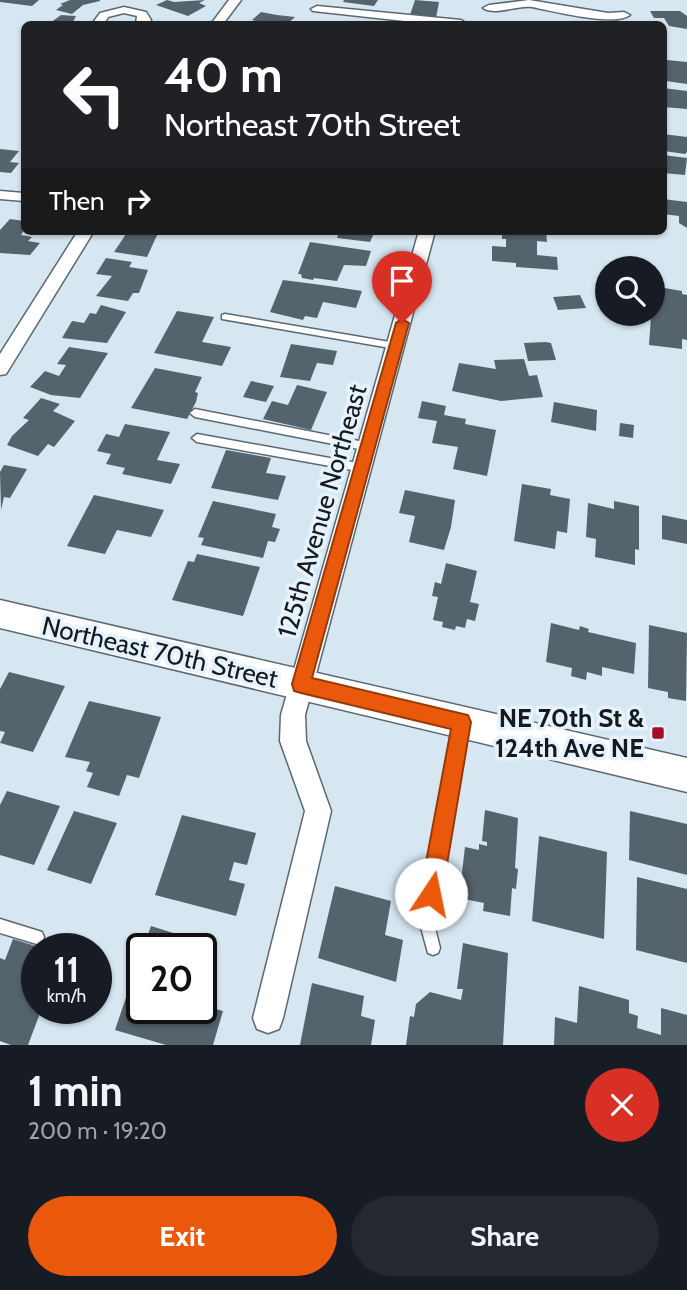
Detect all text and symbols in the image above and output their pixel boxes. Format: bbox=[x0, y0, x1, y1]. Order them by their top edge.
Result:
text: 40 m bbox=[164, 45, 283, 104]
icon: left bbox=[49, 49, 140, 140]
text: Northeast 70th Street bbox=[164, 105, 461, 144]
icon: right bbox=[119, 182, 157, 220]
text: Then bbox=[49, 185, 105, 217]
pin bbox=[372, 251, 432, 323]
map controls bbox=[595, 256, 665, 326]
button: search bbox=[595, 256, 665, 326]
icon: arrive bbox=[383, 262, 421, 300]
street label: 125th Avenue Northeast bbox=[271, 381, 374, 641]
street label: Northeast 70th Street bbox=[39, 609, 281, 695]
place label: NE 70th St & 124th Ave NE bbox=[495, 702, 645, 764]
marker: NE 70th St & 124th Ave NE bbox=[650, 725, 666, 741]
position arrow bbox=[394, 857, 468, 931]
speed limit sign: 20 bbox=[126, 933, 217, 1024]
text: 11 bbox=[54, 948, 79, 991]
text: km/h bbox=[47, 985, 86, 1007]
text: 1 min bbox=[28, 1065, 123, 1117]
button: close bbox=[585, 1068, 659, 1142]
text: 200 m · 19:20 bbox=[28, 1117, 167, 1145]
button: Exit bbox=[28, 1196, 337, 1276]
button: Share bbox=[351, 1196, 659, 1276]

